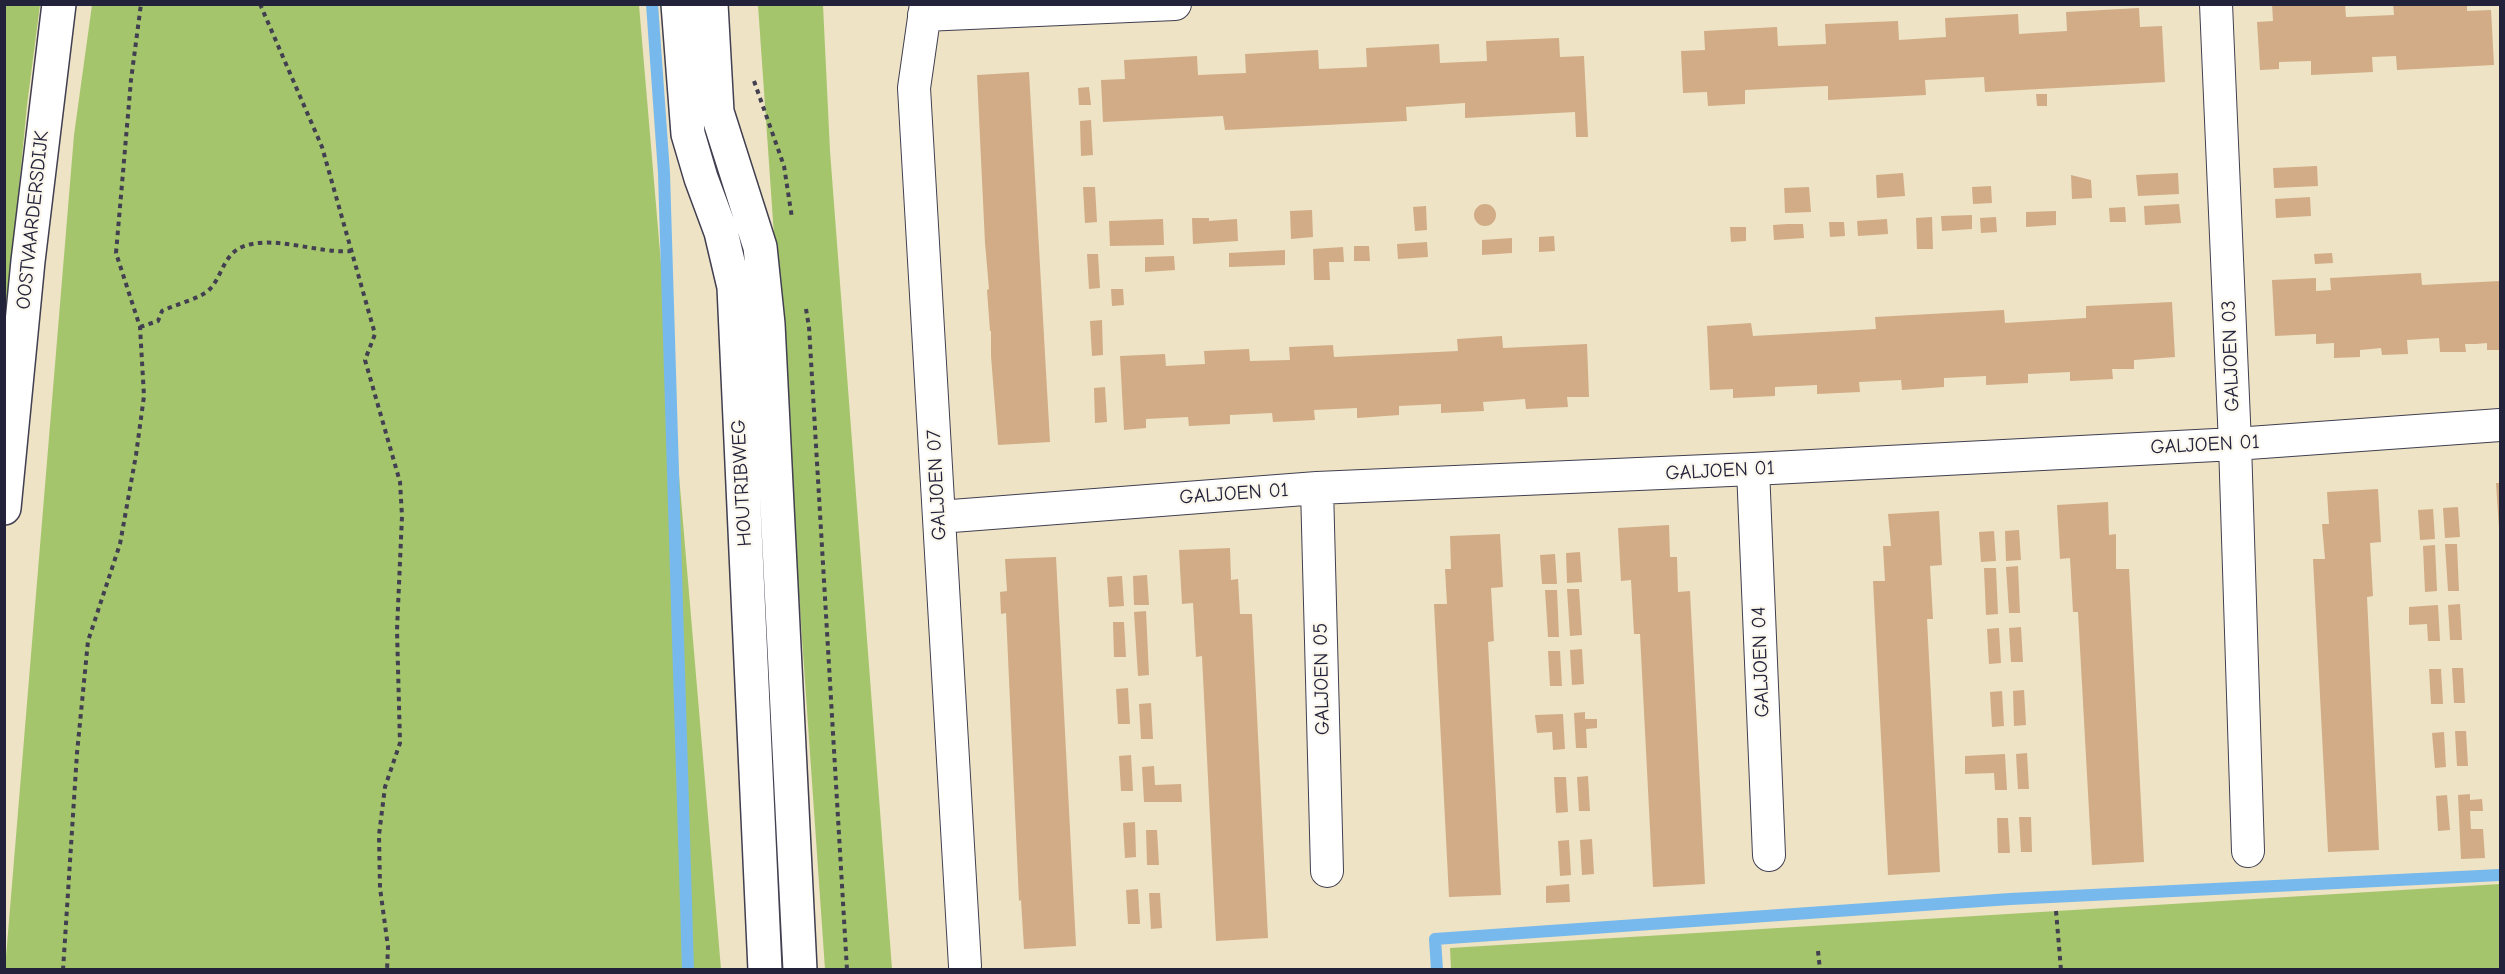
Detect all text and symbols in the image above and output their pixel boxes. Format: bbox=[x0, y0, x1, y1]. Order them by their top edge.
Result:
street label: OOSTVAARDERSDIJK bbox=[12, 129, 54, 311]
street label: GALJOEN 03 bbox=[2217, 300, 2245, 412]
street label: HOUTRIBWEG bbox=[727, 419, 757, 547]
street label: GALJOEN 07 bbox=[922, 429, 952, 541]
street label: GALJOEN 01 bbox=[2150, 430, 2260, 460]
street label: GALJOEN 01 bbox=[1665, 456, 1775, 486]
street label: GALJOEN 01 bbox=[1179, 478, 1289, 510]
street label: GALJOEN 04 bbox=[1747, 606, 1775, 718]
street label: GALJOEN 05 bbox=[1309, 623, 1335, 735]

